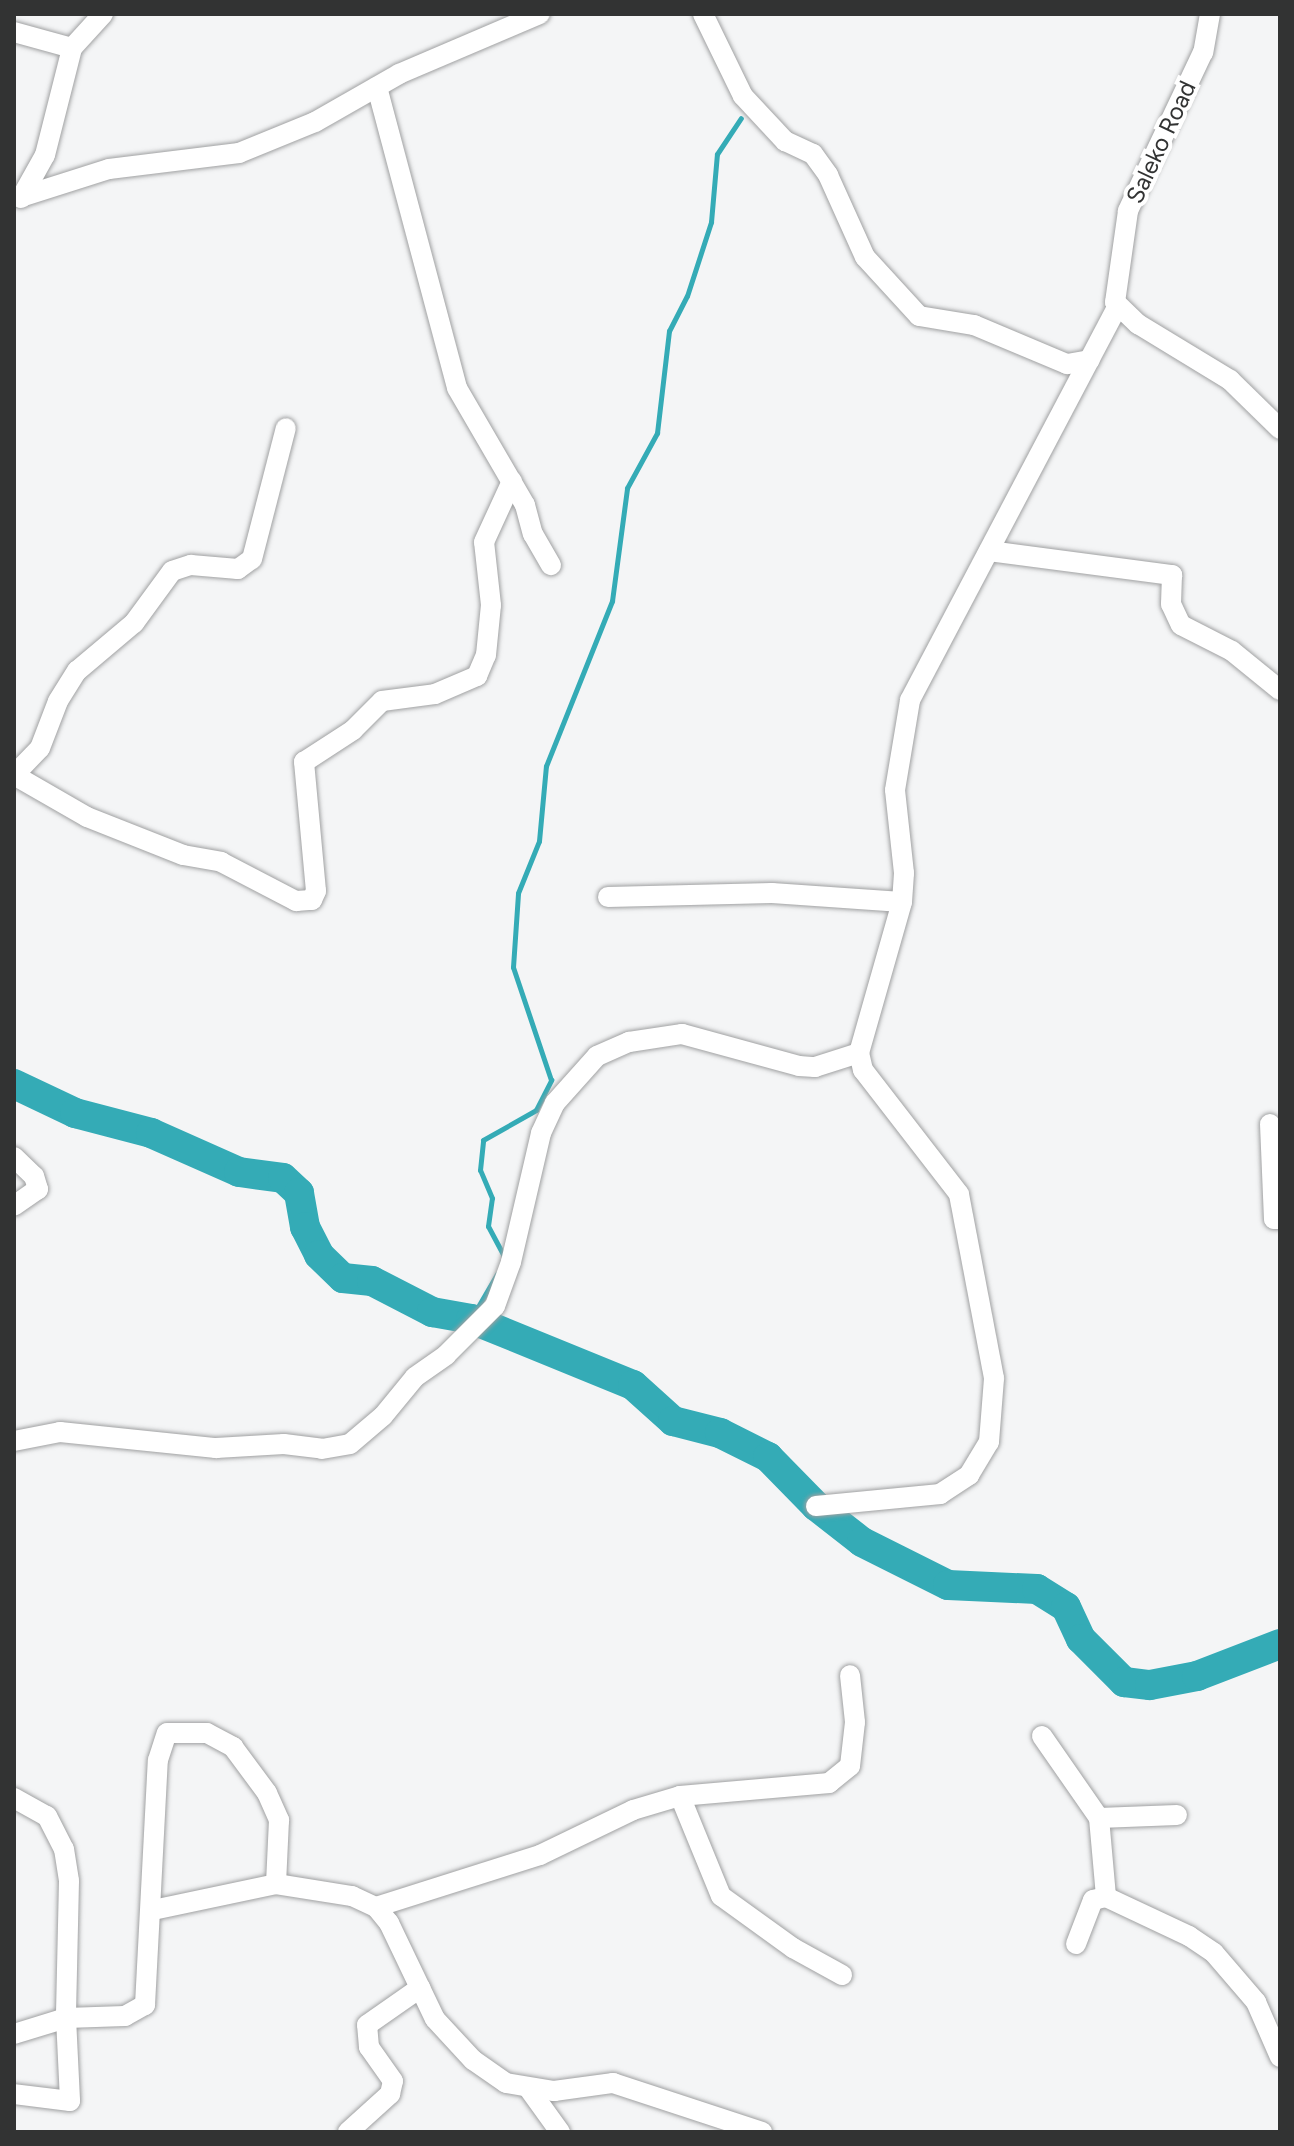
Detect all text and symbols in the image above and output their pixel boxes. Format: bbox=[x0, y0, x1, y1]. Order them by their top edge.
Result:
street label: Saleko Road bbox=[1120, 76, 1202, 208]

